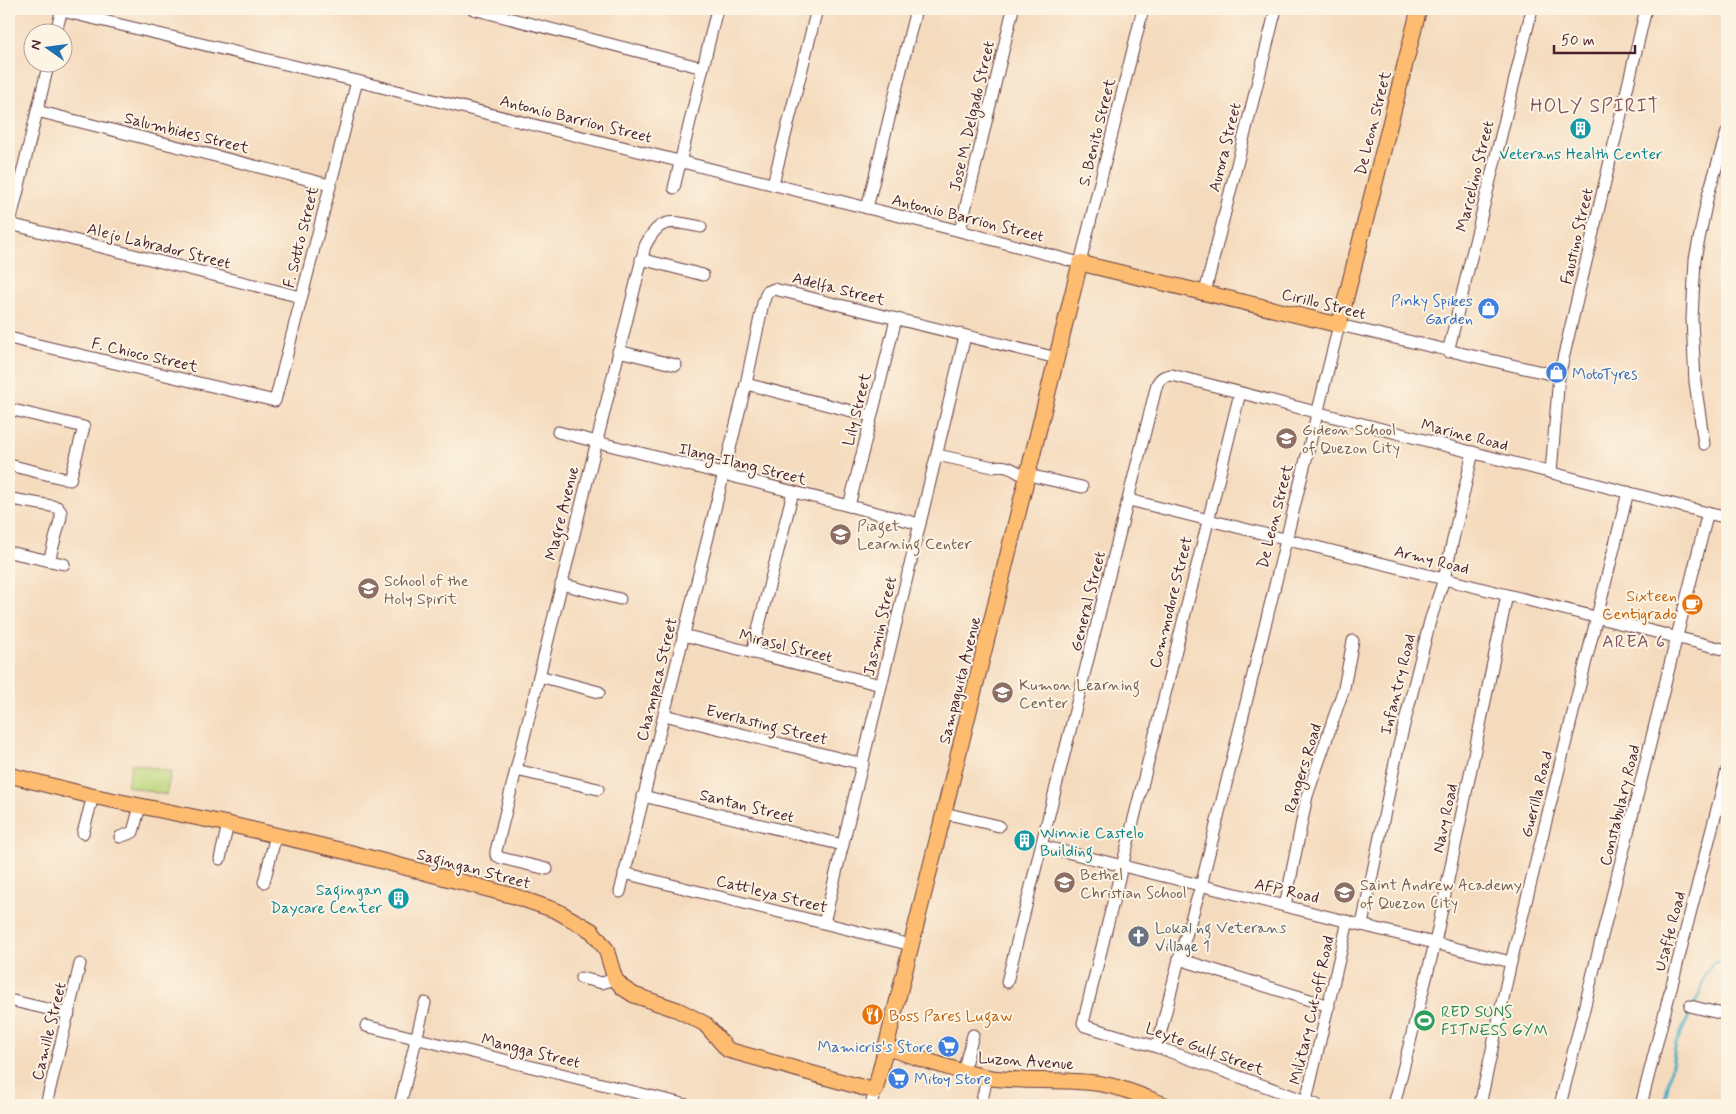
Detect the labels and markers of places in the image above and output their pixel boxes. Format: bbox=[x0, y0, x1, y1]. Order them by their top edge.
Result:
building icon: Veterans Health Center bbox=[1569, 117, 1593, 141]
place label: Veterans Health Center bbox=[1499, 144, 1663, 165]
place label: Pinky Spikes Garden bbox=[1391, 291, 1473, 330]
shop icon: Pinky Spikes Garden bbox=[1477, 297, 1501, 321]
shop icon: MotoTyres bbox=[1544, 361, 1568, 385]
place label: MotoTyres bbox=[1572, 364, 1638, 385]
place label: Gideon School of Quezon City bbox=[1302, 420, 1400, 459]
school or university icon: Gideon School of Quezon City bbox=[1274, 426, 1298, 450]
place label: Piaget Learning Center bbox=[857, 516, 972, 556]
school or university icon: Piaget Learning Center bbox=[829, 522, 853, 546]
place label: School of the Holy Spirit bbox=[384, 571, 469, 610]
school or university icon: School of the Holy Spirit bbox=[356, 577, 380, 601]
place label: Sixteen Centigrado bbox=[1602, 586, 1677, 625]
cafe icon: Sixteen Centigrado bbox=[1681, 592, 1705, 616]
place label: Kumon Learning Center bbox=[1019, 675, 1140, 714]
school or university icon: Kumon Learning Center bbox=[991, 681, 1015, 705]
place label: Winnie Castelo Building bbox=[1040, 823, 1144, 863]
building icon: Winnie Castelo Building bbox=[1012, 829, 1036, 853]
place label: Bethel Christian School bbox=[1080, 865, 1187, 904]
school or university icon: Bethel Christian School bbox=[1052, 871, 1076, 895]
place label: Saint Andrew Academy of Quezon City bbox=[1360, 875, 1522, 914]
place label: Sagingan Daycare Center bbox=[270, 880, 382, 919]
school or university icon: Saint Andrew Academy of Quezon City bbox=[1332, 881, 1356, 905]
building icon: Sagingan Daycare Center bbox=[386, 886, 410, 910]
place label: Lokal ng Veterans Village 1 bbox=[1155, 918, 1286, 957]
church icon: Lokal ng Veterans Village 1 bbox=[1127, 924, 1151, 948]
place label: RED SUNS FITNESS GYM bbox=[1441, 1002, 1548, 1041]
restaurant icon: Boss Pares Lugaw bbox=[861, 1003, 885, 1027]
place label: Boss Pares Lugaw bbox=[889, 1006, 1013, 1028]
sports icon: RED SUNS FITNESS GYM bbox=[1413, 1008, 1437, 1032]
supermarket icon: Mamicris's Store bbox=[937, 1034, 961, 1058]
place label: Mamicris's Store bbox=[817, 1037, 933, 1058]
supermarket icon: Mitoy Store bbox=[886, 1066, 910, 1090]
place label: Mitoy Store bbox=[914, 1069, 991, 1090]

